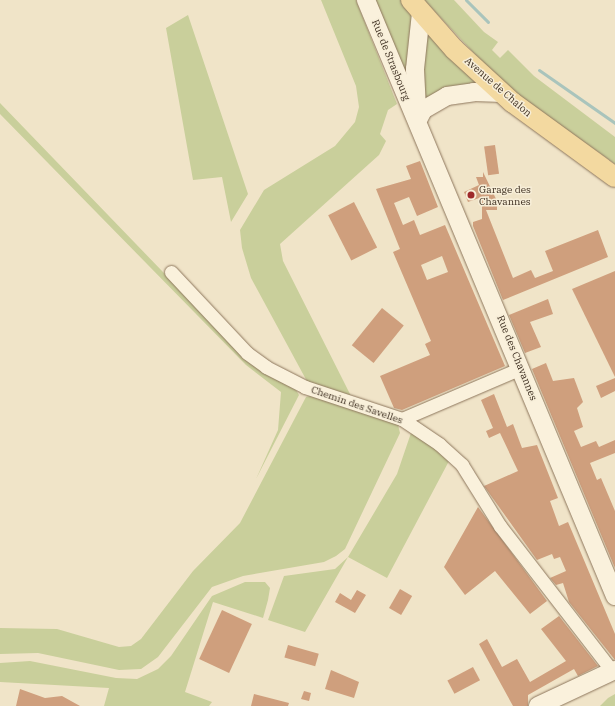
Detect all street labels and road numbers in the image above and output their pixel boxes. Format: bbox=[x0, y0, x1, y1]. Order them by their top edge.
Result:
street label: Rue de Strasbourg bbox=[369, 18, 413, 102]
street label: Avenue de Chalon bbox=[462, 55, 534, 119]
street label: Rue des Chavannes bbox=[494, 314, 540, 402]
street label: Chemin des Savelles bbox=[310, 384, 404, 426]

